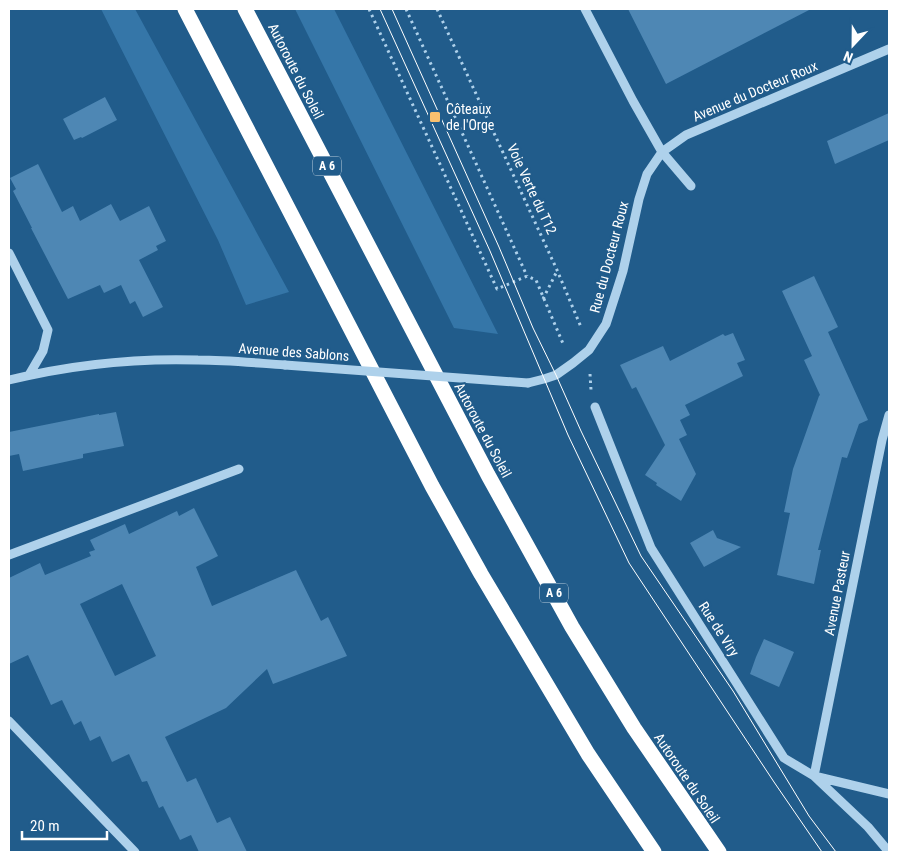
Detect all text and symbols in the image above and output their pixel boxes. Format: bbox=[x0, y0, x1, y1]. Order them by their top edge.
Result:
north arrow bbox=[828, 20, 878, 70]
street label: Autoroute du Soleil bbox=[265, 21, 327, 121]
text: N bbox=[841, 48, 855, 66]
street label: Avenue du Docteur Roux bbox=[690, 57, 820, 125]
place label: Côteaux de l'Orge bbox=[446, 101, 495, 133]
marker: Côteaux de l'Orge bbox=[428, 110, 442, 124]
street label: Voie Verte du T12 bbox=[504, 141, 560, 237]
road number: A 6 bbox=[313, 157, 341, 176]
street label: Rue du Docteur Roux bbox=[586, 200, 632, 314]
street label: Avenue des Sablons bbox=[238, 340, 350, 364]
street label: Autoroute du Soleil bbox=[451, 380, 515, 480]
street label: Avenue Pasteur bbox=[821, 549, 853, 637]
road number: A 6 bbox=[540, 584, 568, 602]
street label: Rue de Viry bbox=[695, 599, 743, 659]
street label: Autoroute du Soleil bbox=[651, 730, 723, 826]
scale bar bbox=[22, 808, 108, 840]
text: 20 m bbox=[30, 817, 60, 835]

